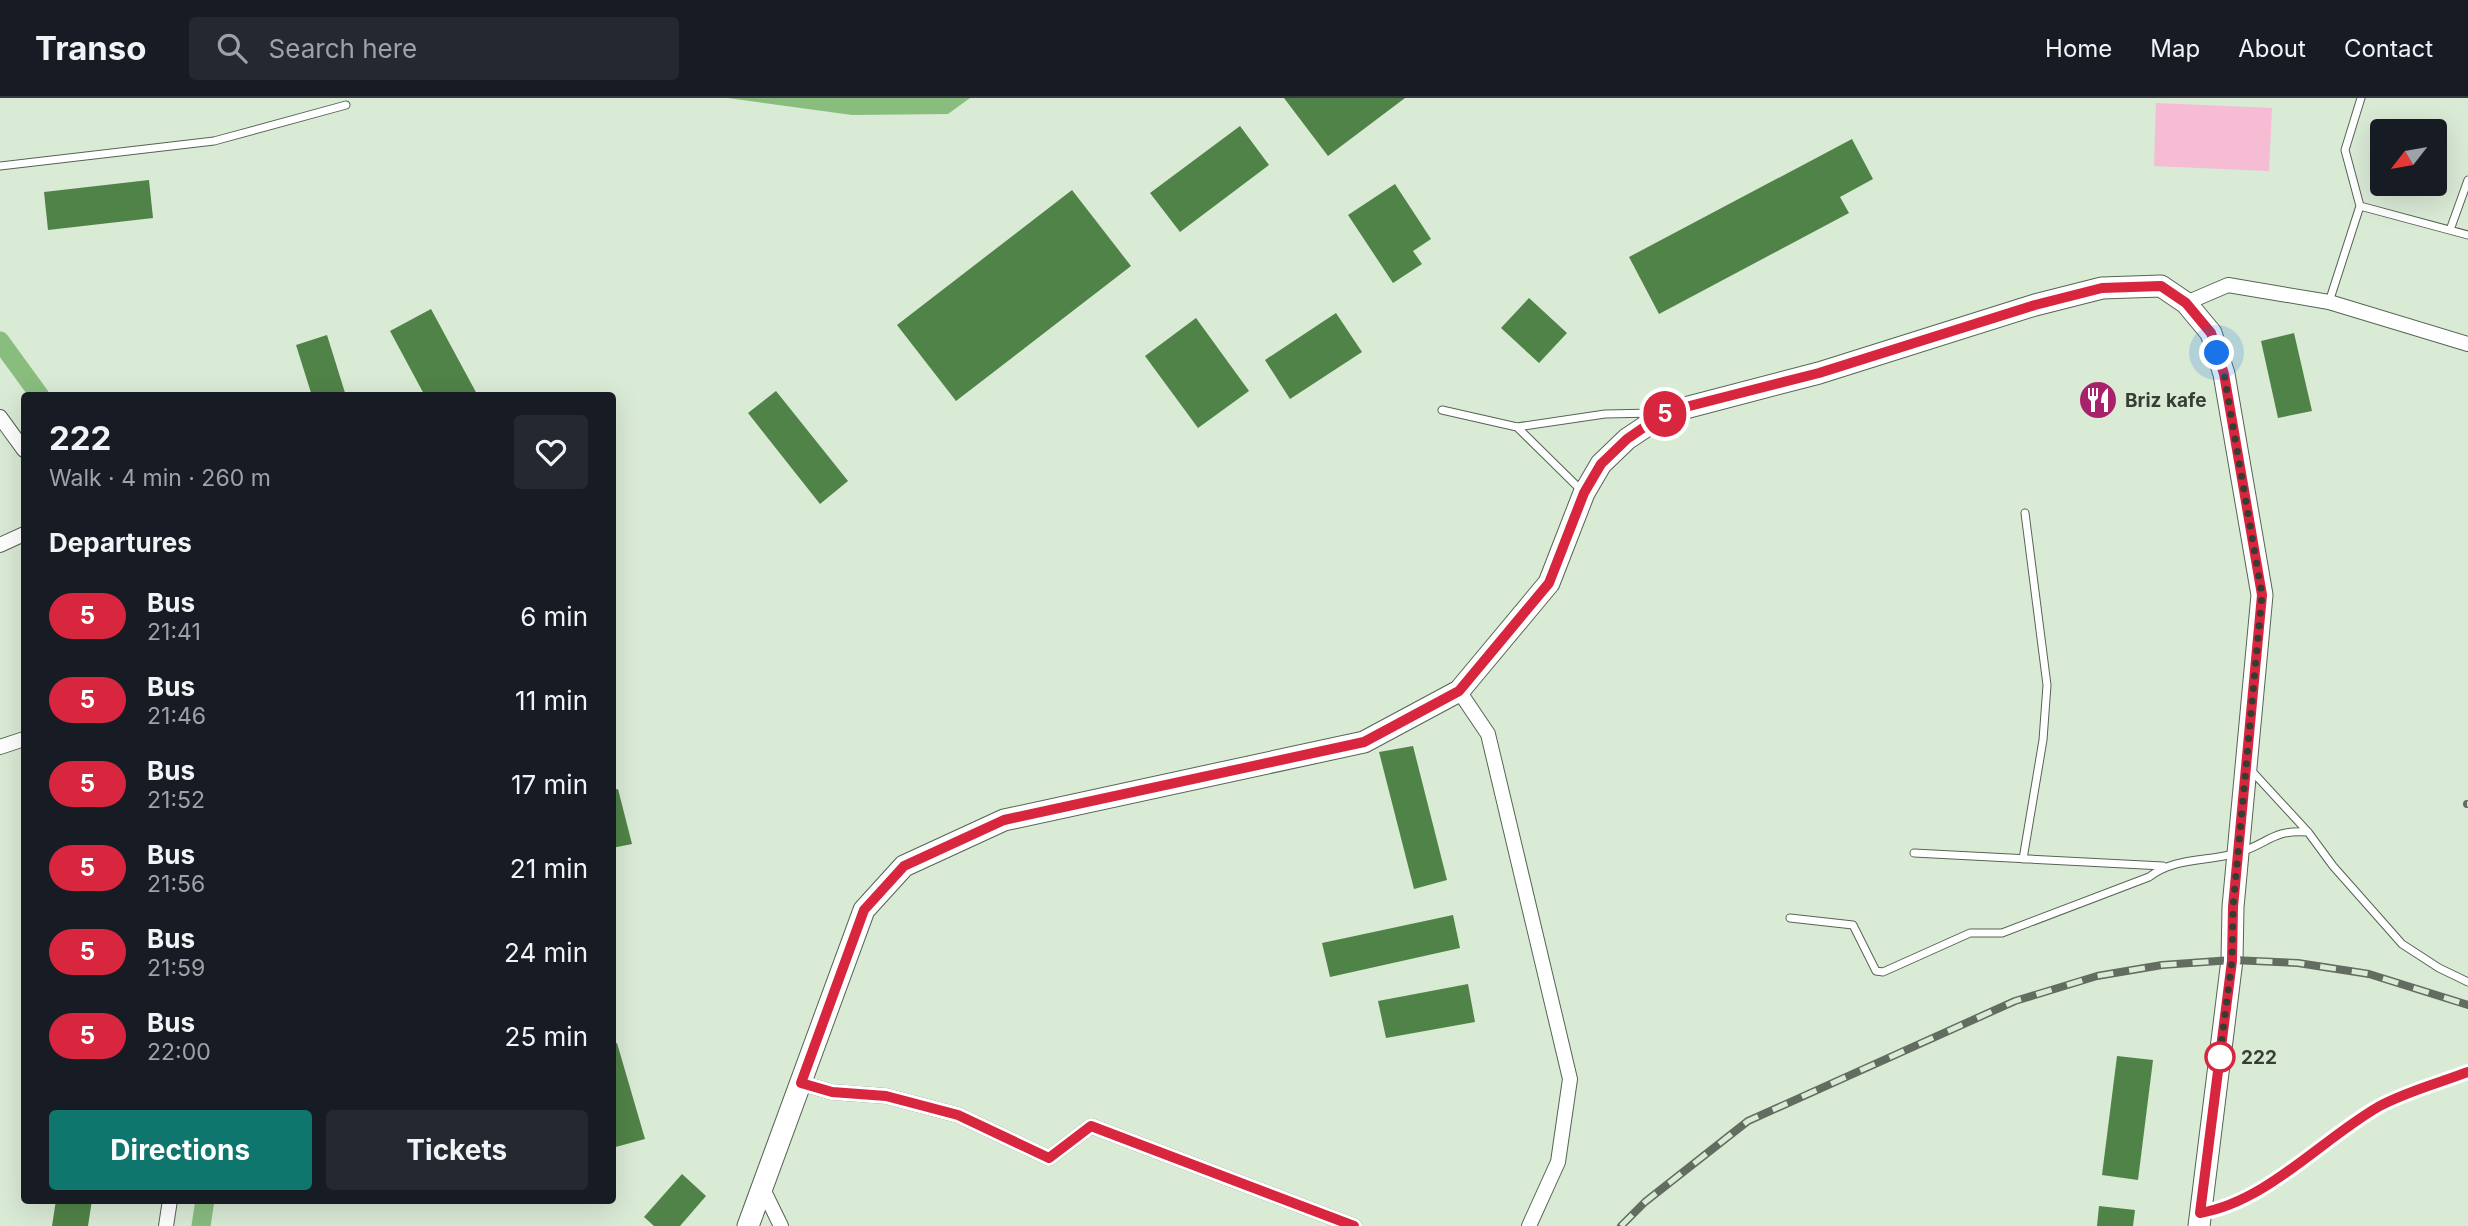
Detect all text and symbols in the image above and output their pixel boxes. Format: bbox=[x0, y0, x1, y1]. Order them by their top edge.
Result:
search box bbox=[189, 17, 679, 80]
text: Transo bbox=[35, 28, 147, 68]
icon: search bbox=[213, 29, 251, 67]
text: Search here bbox=[269, 33, 417, 64]
text: Home bbox=[2045, 34, 2112, 63]
text: Map bbox=[2150, 34, 2200, 63]
text: About bbox=[2238, 34, 2306, 63]
text: Contact bbox=[2344, 34, 2433, 63]
north arrow bbox=[2370, 119, 2446, 196]
map controls bbox=[2370, 119, 2447, 196]
your location bbox=[2199, 335, 2234, 370]
restaurant icon: Briz kafe bbox=[2077, 379, 2119, 421]
place label: Briz kafe bbox=[2125, 389, 2207, 412]
line badge: 5 bbox=[1642, 391, 1688, 437]
text: 5 bbox=[1657, 399, 1673, 428]
button: heart bbox=[514, 415, 588, 489]
text: 222 bbox=[49, 418, 111, 458]
text: Walk · 4 min · 260 m bbox=[49, 464, 271, 492]
text: Departures bbox=[49, 527, 192, 558]
text: Bus bbox=[147, 587, 195, 618]
text: 5 bbox=[80, 601, 95, 630]
text: 6 min bbox=[520, 601, 588, 632]
text: 21:41 bbox=[147, 618, 201, 646]
text: Bus bbox=[147, 671, 195, 702]
text: 5 bbox=[80, 685, 95, 714]
text: 11 min bbox=[515, 685, 588, 716]
text: 21:46 bbox=[147, 702, 206, 730]
text: Bus bbox=[147, 755, 195, 786]
text: 5 bbox=[80, 769, 95, 798]
text: 17 min bbox=[511, 769, 588, 800]
text: 21:52 bbox=[147, 786, 205, 814]
text: Bus bbox=[147, 839, 195, 870]
text: 5 bbox=[80, 853, 95, 882]
text: 21 min bbox=[510, 853, 588, 884]
text: 21:56 bbox=[147, 870, 205, 898]
text: Bus bbox=[147, 923, 195, 954]
text: 5 bbox=[80, 937, 95, 966]
text: 24 min bbox=[504, 937, 588, 968]
text: 21:59 bbox=[147, 954, 205, 982]
text: Bus bbox=[147, 1007, 195, 1038]
text: 5 bbox=[80, 1021, 95, 1050]
text: 25 min bbox=[505, 1021, 588, 1052]
text: 22:00 bbox=[147, 1038, 211, 1066]
marker: 222 bbox=[2205, 1042, 2235, 1072]
place label: 222 bbox=[2241, 1046, 2277, 1069]
button: Directions bbox=[49, 1110, 312, 1190]
button: Tickets bbox=[326, 1110, 588, 1190]

